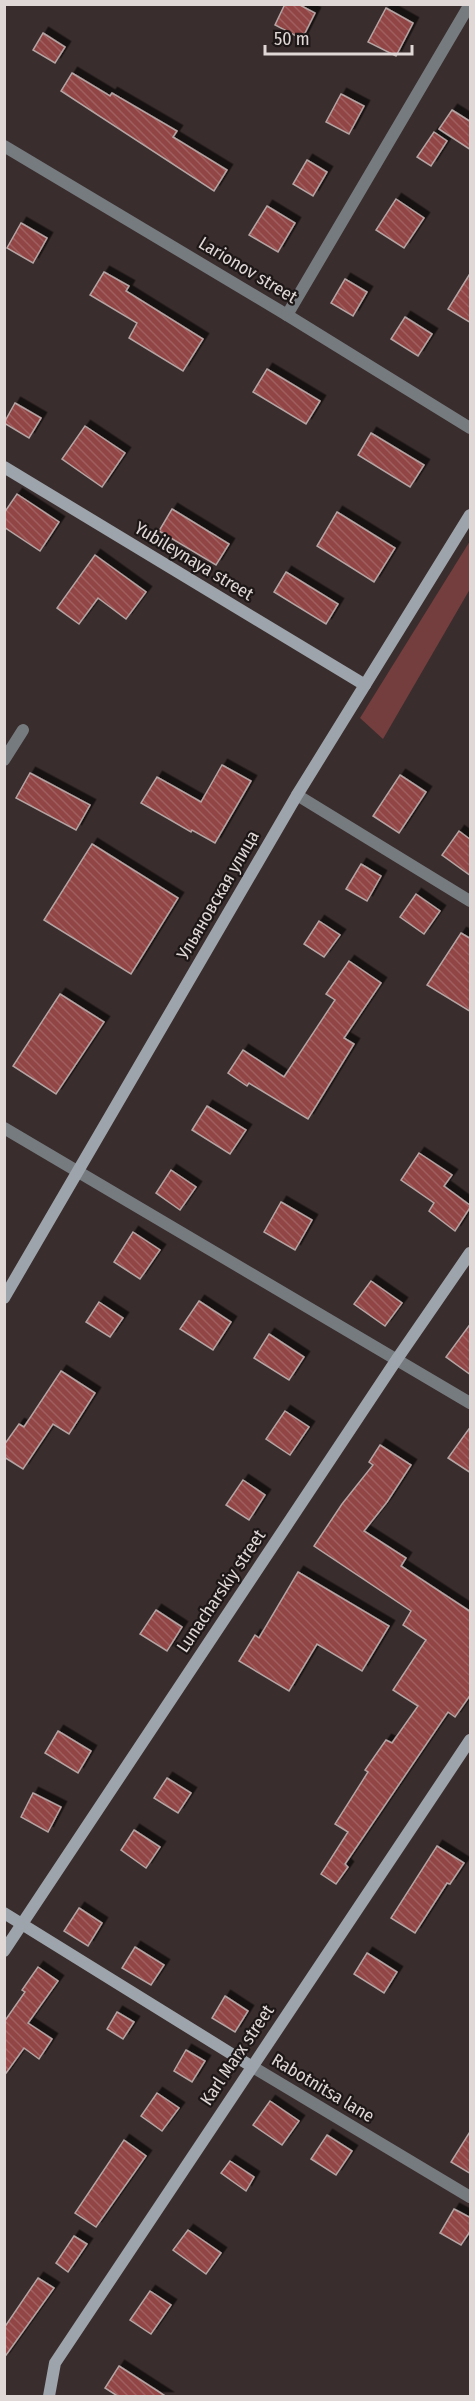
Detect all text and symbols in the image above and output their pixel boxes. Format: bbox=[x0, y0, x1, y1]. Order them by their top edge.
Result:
scale bar bbox=[265, 18, 412, 56]
text: 50 m bbox=[274, 28, 310, 50]
street label: Larionov street bbox=[195, 232, 301, 308]
street label: Yubileynaya street bbox=[130, 517, 258, 605]
street label: Ульяновская улица bbox=[172, 826, 264, 964]
street label: Lunacharskiy street bbox=[172, 1525, 270, 1657]
street label: Karl Marx street bbox=[195, 2000, 279, 2109]
street label: Rabotnitsa lane bbox=[268, 2049, 378, 2127]

